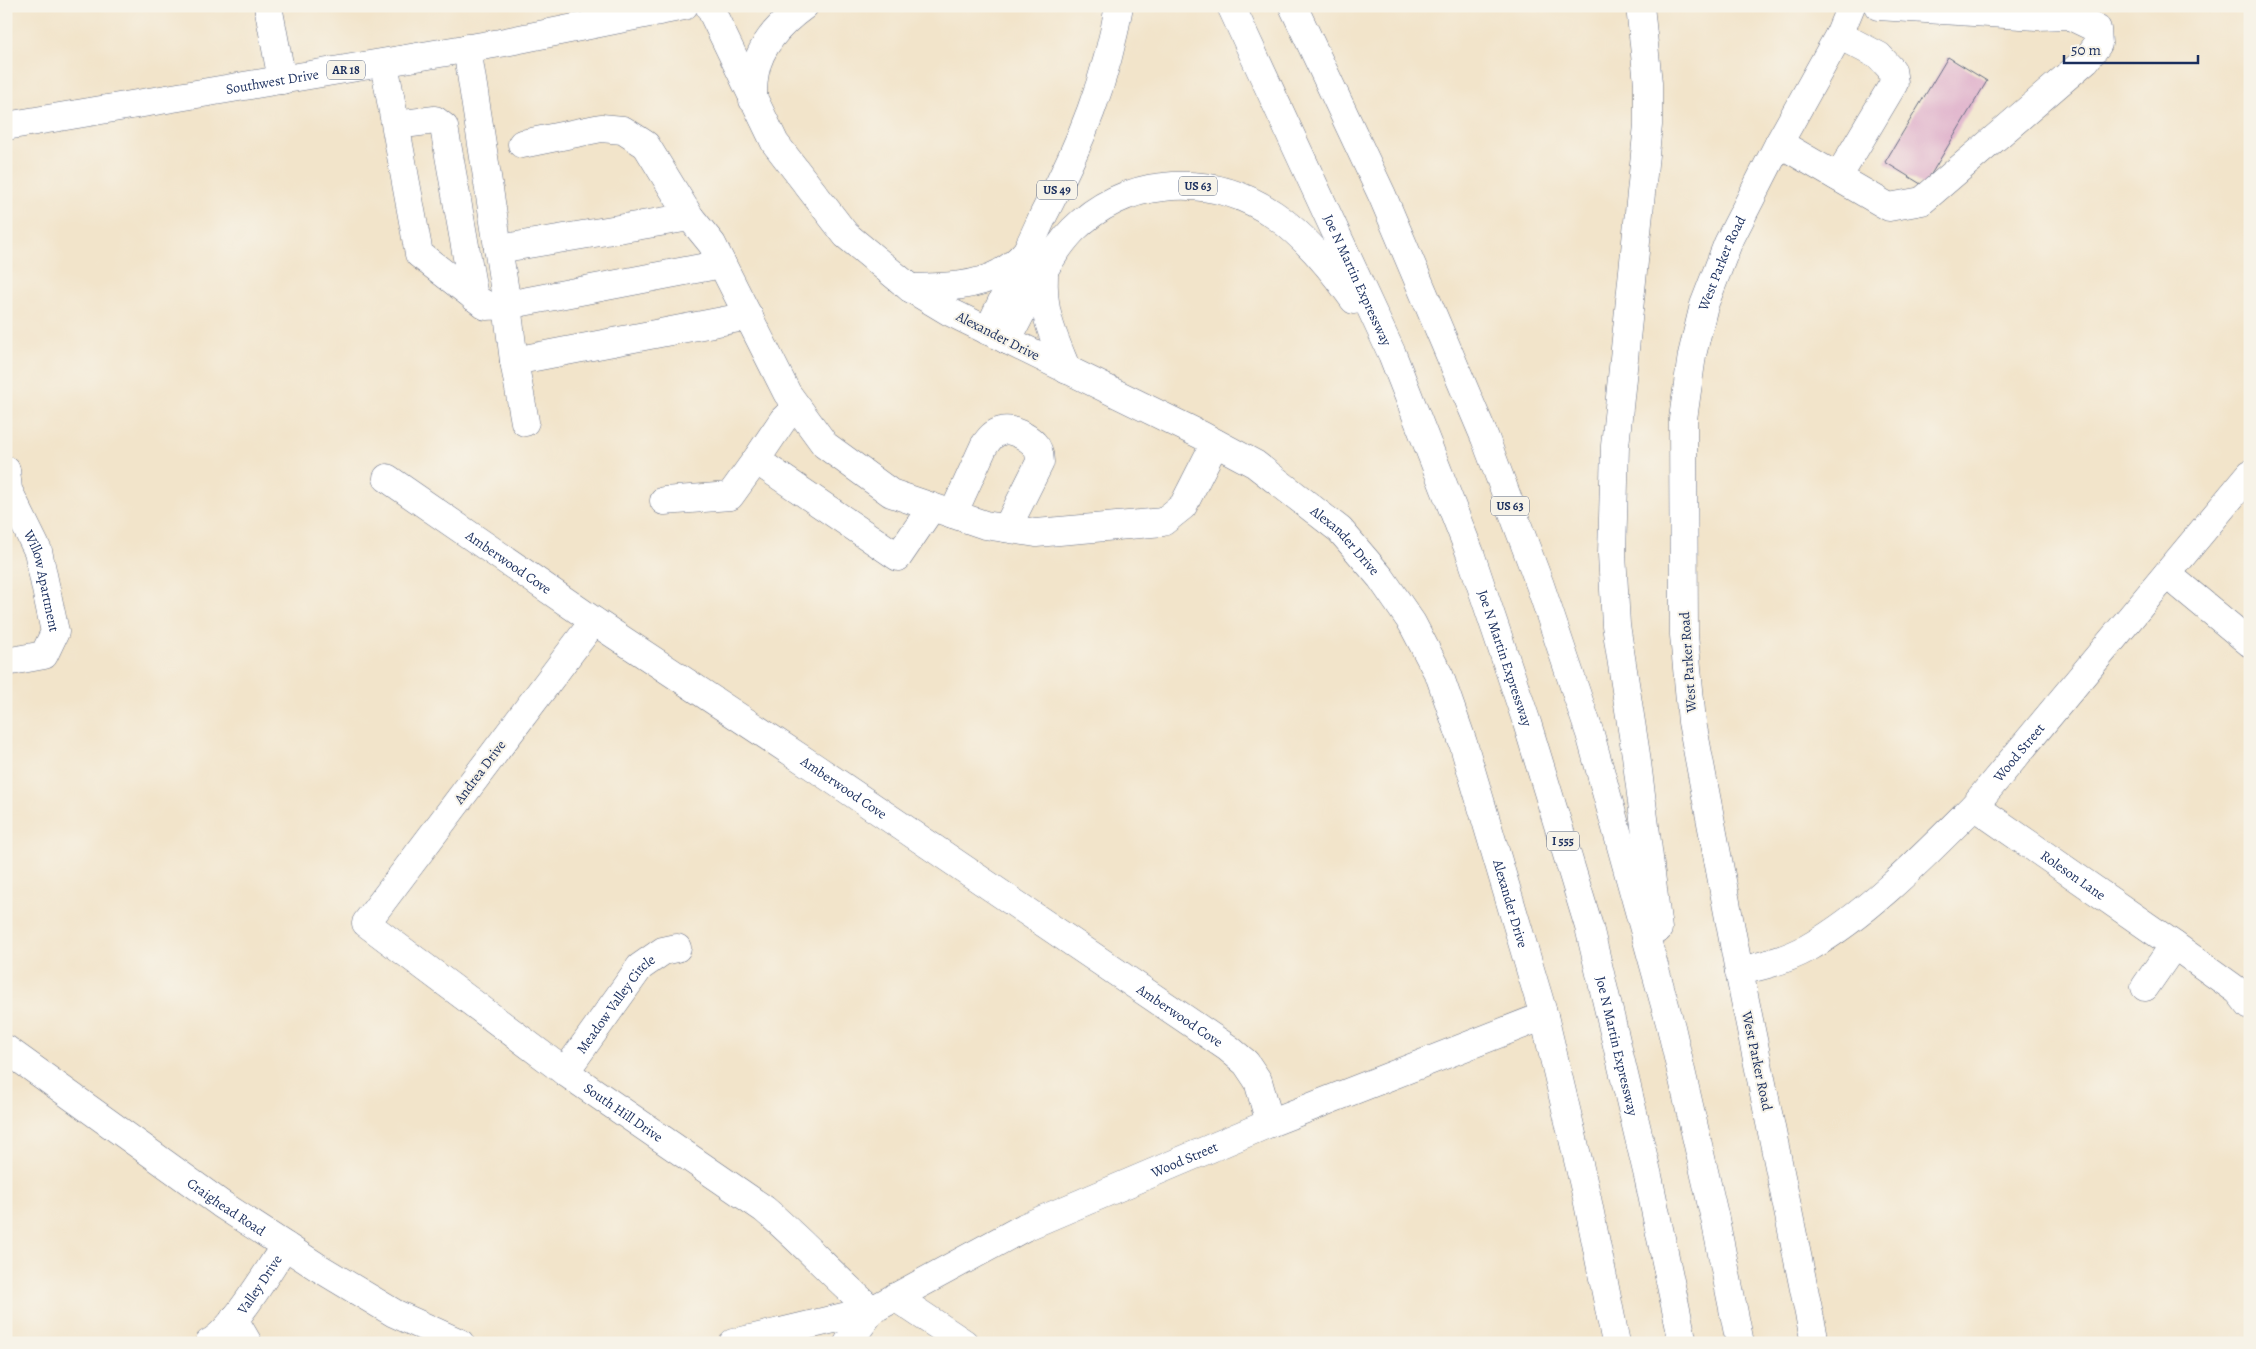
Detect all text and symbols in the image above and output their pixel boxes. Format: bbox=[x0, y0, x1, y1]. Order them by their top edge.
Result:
scale bar bbox=[2064, 32, 2197, 64]
text: 50 m bbox=[2071, 40, 2101, 60]
road number: AR 18 bbox=[327, 60, 365, 80]
street label: Southwest Drive bbox=[224, 64, 320, 98]
road number: US 63 bbox=[1179, 177, 1217, 196]
road number: US 49 bbox=[1037, 180, 1077, 200]
street label: Joe N Martin Expressway bbox=[1319, 211, 1397, 350]
street label: West Parker Road bbox=[1693, 212, 1750, 314]
street label: Alexander Drive bbox=[952, 306, 1043, 365]
road number: US 63 bbox=[1491, 496, 1529, 516]
street label: Alexander Drive bbox=[1306, 501, 1384, 579]
street label: Amberwood Cove bbox=[461, 525, 555, 598]
street label: Willow Apartment bbox=[19, 526, 64, 634]
street label: Joe N Martin Expressway bbox=[1474, 587, 1537, 730]
street label: West Parker Road bbox=[1675, 611, 1701, 714]
street label: Wood Street bbox=[1988, 719, 2049, 786]
street label: Andrea Drive bbox=[449, 736, 510, 809]
street label: Amberwood Cove bbox=[797, 751, 891, 823]
road number: I 555 bbox=[1547, 831, 1579, 850]
street label: Roleson Lane bbox=[2037, 846, 2110, 904]
street label: Alexander Drive bbox=[1488, 856, 1533, 950]
street label: Meadow Valley Circle bbox=[572, 950, 659, 1057]
street label: Joe N Martin Expressway bbox=[1591, 974, 1643, 1118]
street label: Amberwood Cove bbox=[1132, 979, 1227, 1051]
street label: West Parker Road bbox=[1737, 1009, 1777, 1113]
street label: South Hill Drive bbox=[580, 1078, 667, 1146]
street label: Wood Street bbox=[1147, 1137, 1221, 1182]
street label: Craighead Road bbox=[183, 1173, 270, 1240]
street label: Valley Drive bbox=[232, 1251, 286, 1319]

